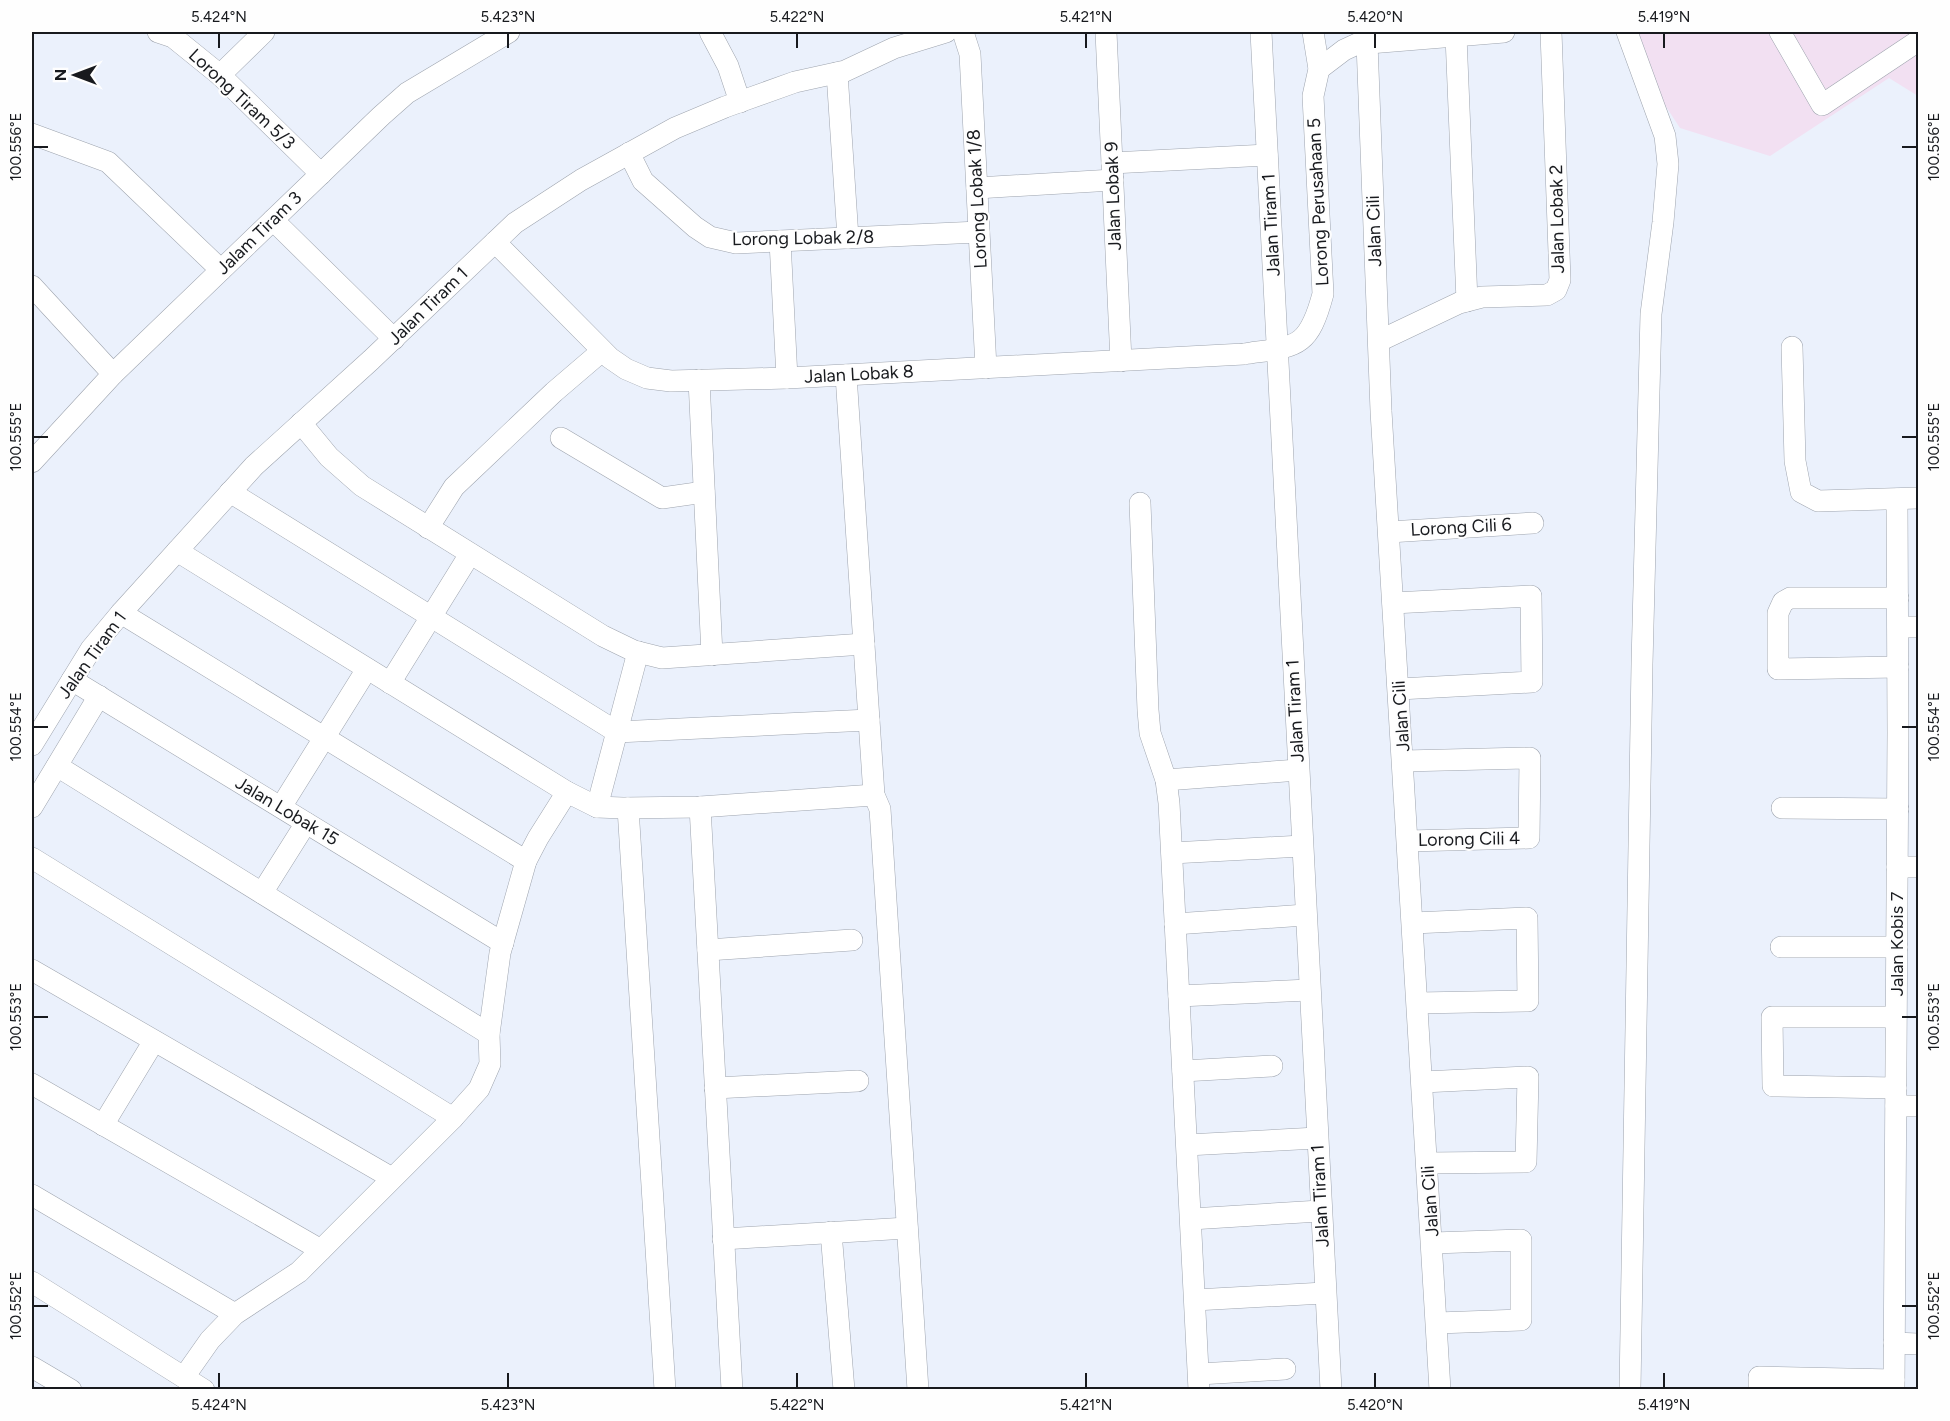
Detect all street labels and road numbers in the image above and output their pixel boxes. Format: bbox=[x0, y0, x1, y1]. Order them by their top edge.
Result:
street label: Lorong Tiram 5/3 bbox=[184, 44, 300, 154]
street label: Lorong Perusahaan 5 bbox=[1303, 117, 1333, 287]
street label: Lorong Lobak 1/8 bbox=[962, 129, 992, 269]
street label: Jalan Lobak 9 bbox=[1100, 141, 1126, 251]
street label: Jalan Lobak 2 bbox=[1545, 164, 1569, 274]
street label: Jalan Tiram 1 bbox=[1257, 173, 1285, 277]
street label: Jalam Tiram 3 bbox=[212, 187, 306, 279]
street label: Jalan Cili bbox=[1362, 195, 1386, 267]
street label: Lorong Lobak 2/8 bbox=[732, 226, 874, 250]
street label: Jalan Tiram 1 bbox=[383, 262, 473, 350]
street label: Jalan Lobak 8 bbox=[804, 360, 914, 388]
street label: Lorong Cili 6 bbox=[1410, 513, 1512, 541]
street label: Jalan Tiram 1 bbox=[53, 607, 131, 703]
street label: Jalan Tiram 1 bbox=[1281, 659, 1309, 763]
street label: Jalan Cili bbox=[1388, 680, 1414, 752]
street label: Jalan Lobak 15 bbox=[231, 772, 343, 850]
street label: Lorong Cili 4 bbox=[1418, 827, 1520, 851]
street label: Jalan Kobis 7 bbox=[1886, 891, 1908, 996]
street label: Jalan Tiram 1 bbox=[1306, 1144, 1334, 1248]
street label: Jalan Cili bbox=[1417, 1165, 1443, 1237]

